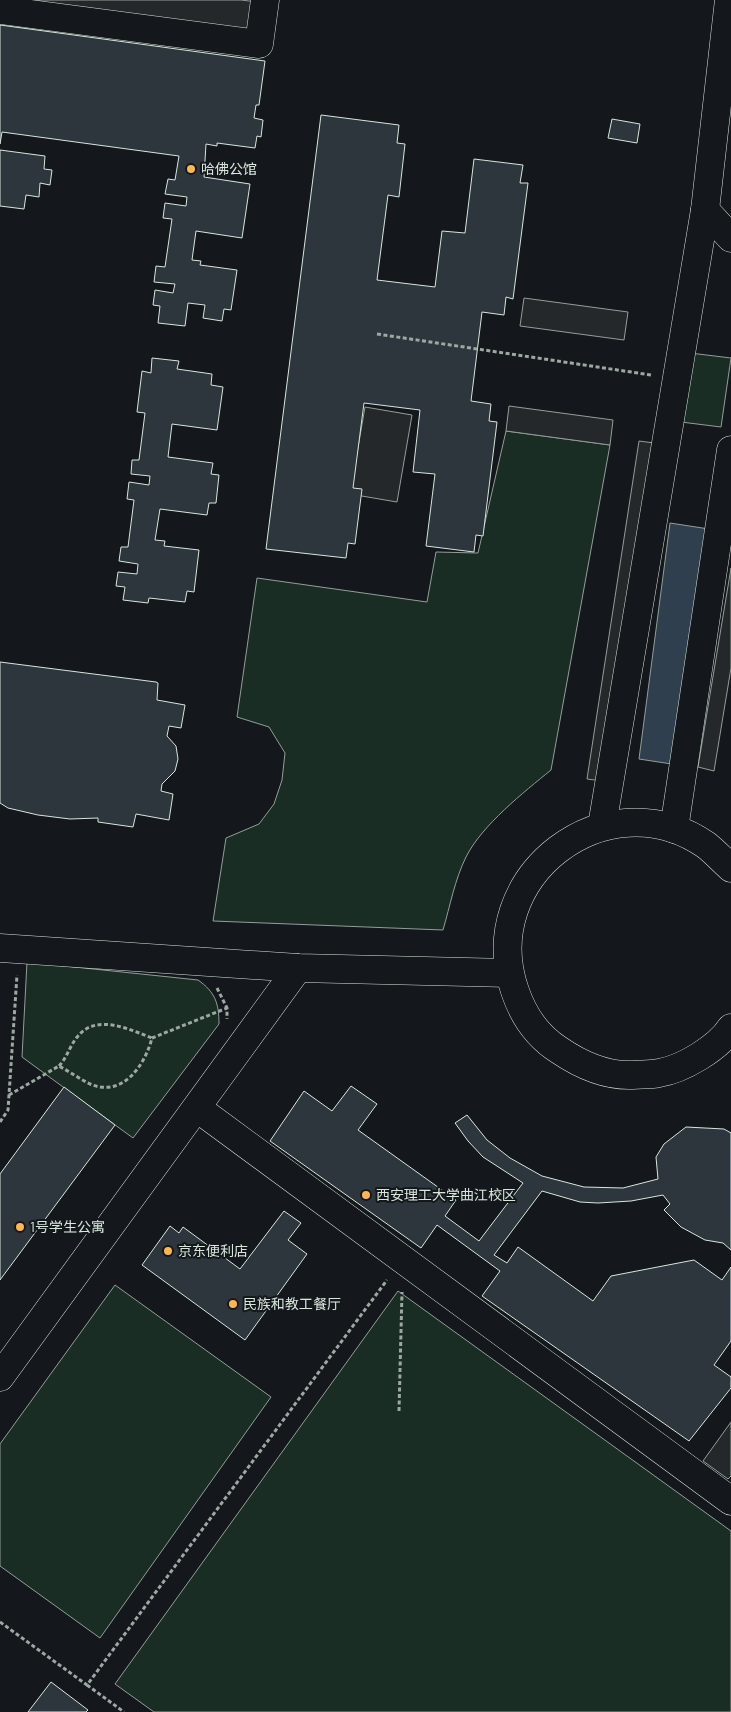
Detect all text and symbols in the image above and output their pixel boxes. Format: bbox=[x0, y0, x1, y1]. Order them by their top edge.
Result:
place label: 哈佛公馆 bbox=[201, 160, 257, 177]
marker: 哈佛公馆 bbox=[185, 163, 197, 175]
place label: 西安理工大学曲江校区 bbox=[376, 1186, 516, 1203]
marker: 西安理工大学曲江校区 bbox=[360, 1189, 372, 1201]
place label: 1号学生公寓 bbox=[30, 1218, 105, 1235]
marker: 1号学生公寓 bbox=[14, 1221, 26, 1233]
place label: 京东便利店 bbox=[178, 1242, 248, 1259]
marker: 京东便利店 bbox=[162, 1245, 174, 1257]
place label: 民族和教工餐厅 bbox=[243, 1295, 341, 1312]
marker: 民族和教工餐厅 bbox=[227, 1298, 239, 1310]

